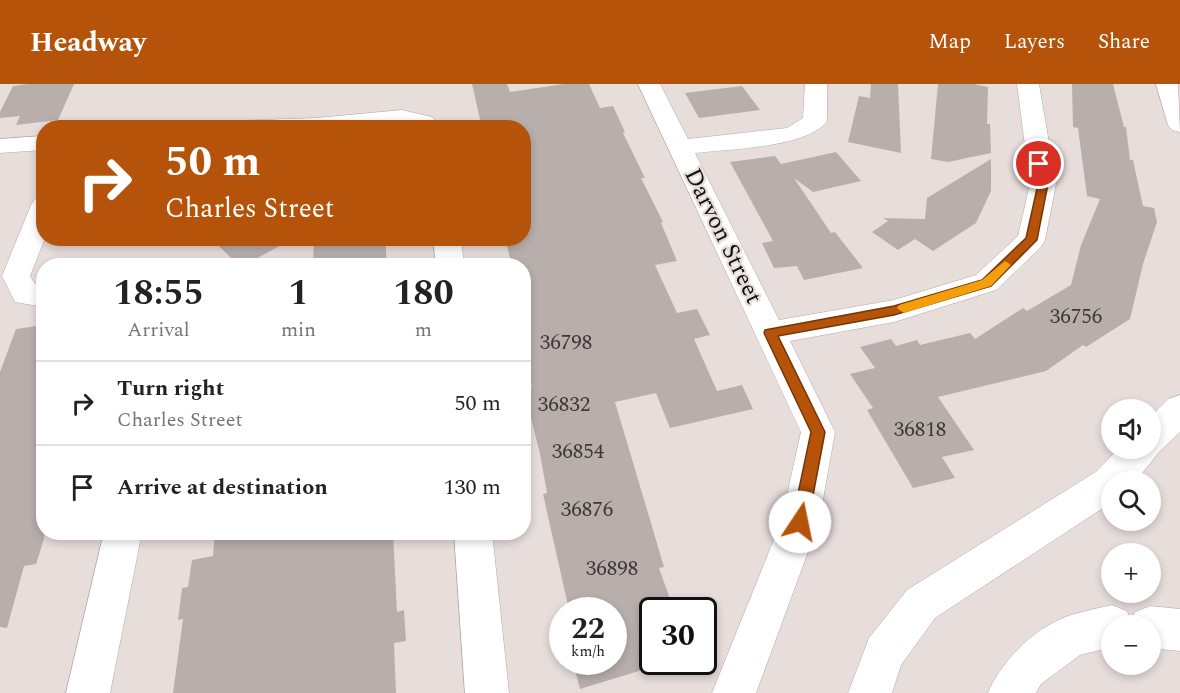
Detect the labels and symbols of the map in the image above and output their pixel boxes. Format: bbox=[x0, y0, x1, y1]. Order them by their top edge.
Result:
pin bbox=[1013, 138, 1064, 189]
street label: Darvon Street bbox=[675, 162, 771, 310]
house number: 36756 bbox=[1050, 301, 1102, 333]
house number: 36798 bbox=[540, 327, 592, 359]
house number: 36832 bbox=[538, 389, 590, 421]
house number: 36818 bbox=[894, 414, 946, 446]
house number: 36854 bbox=[552, 436, 605, 468]
position arrow bbox=[768, 490, 832, 554]
house number: 36876 bbox=[561, 494, 613, 526]
house number: 36898 bbox=[586, 553, 638, 585]
speed limit sign: 30 bbox=[639, 597, 717, 675]

